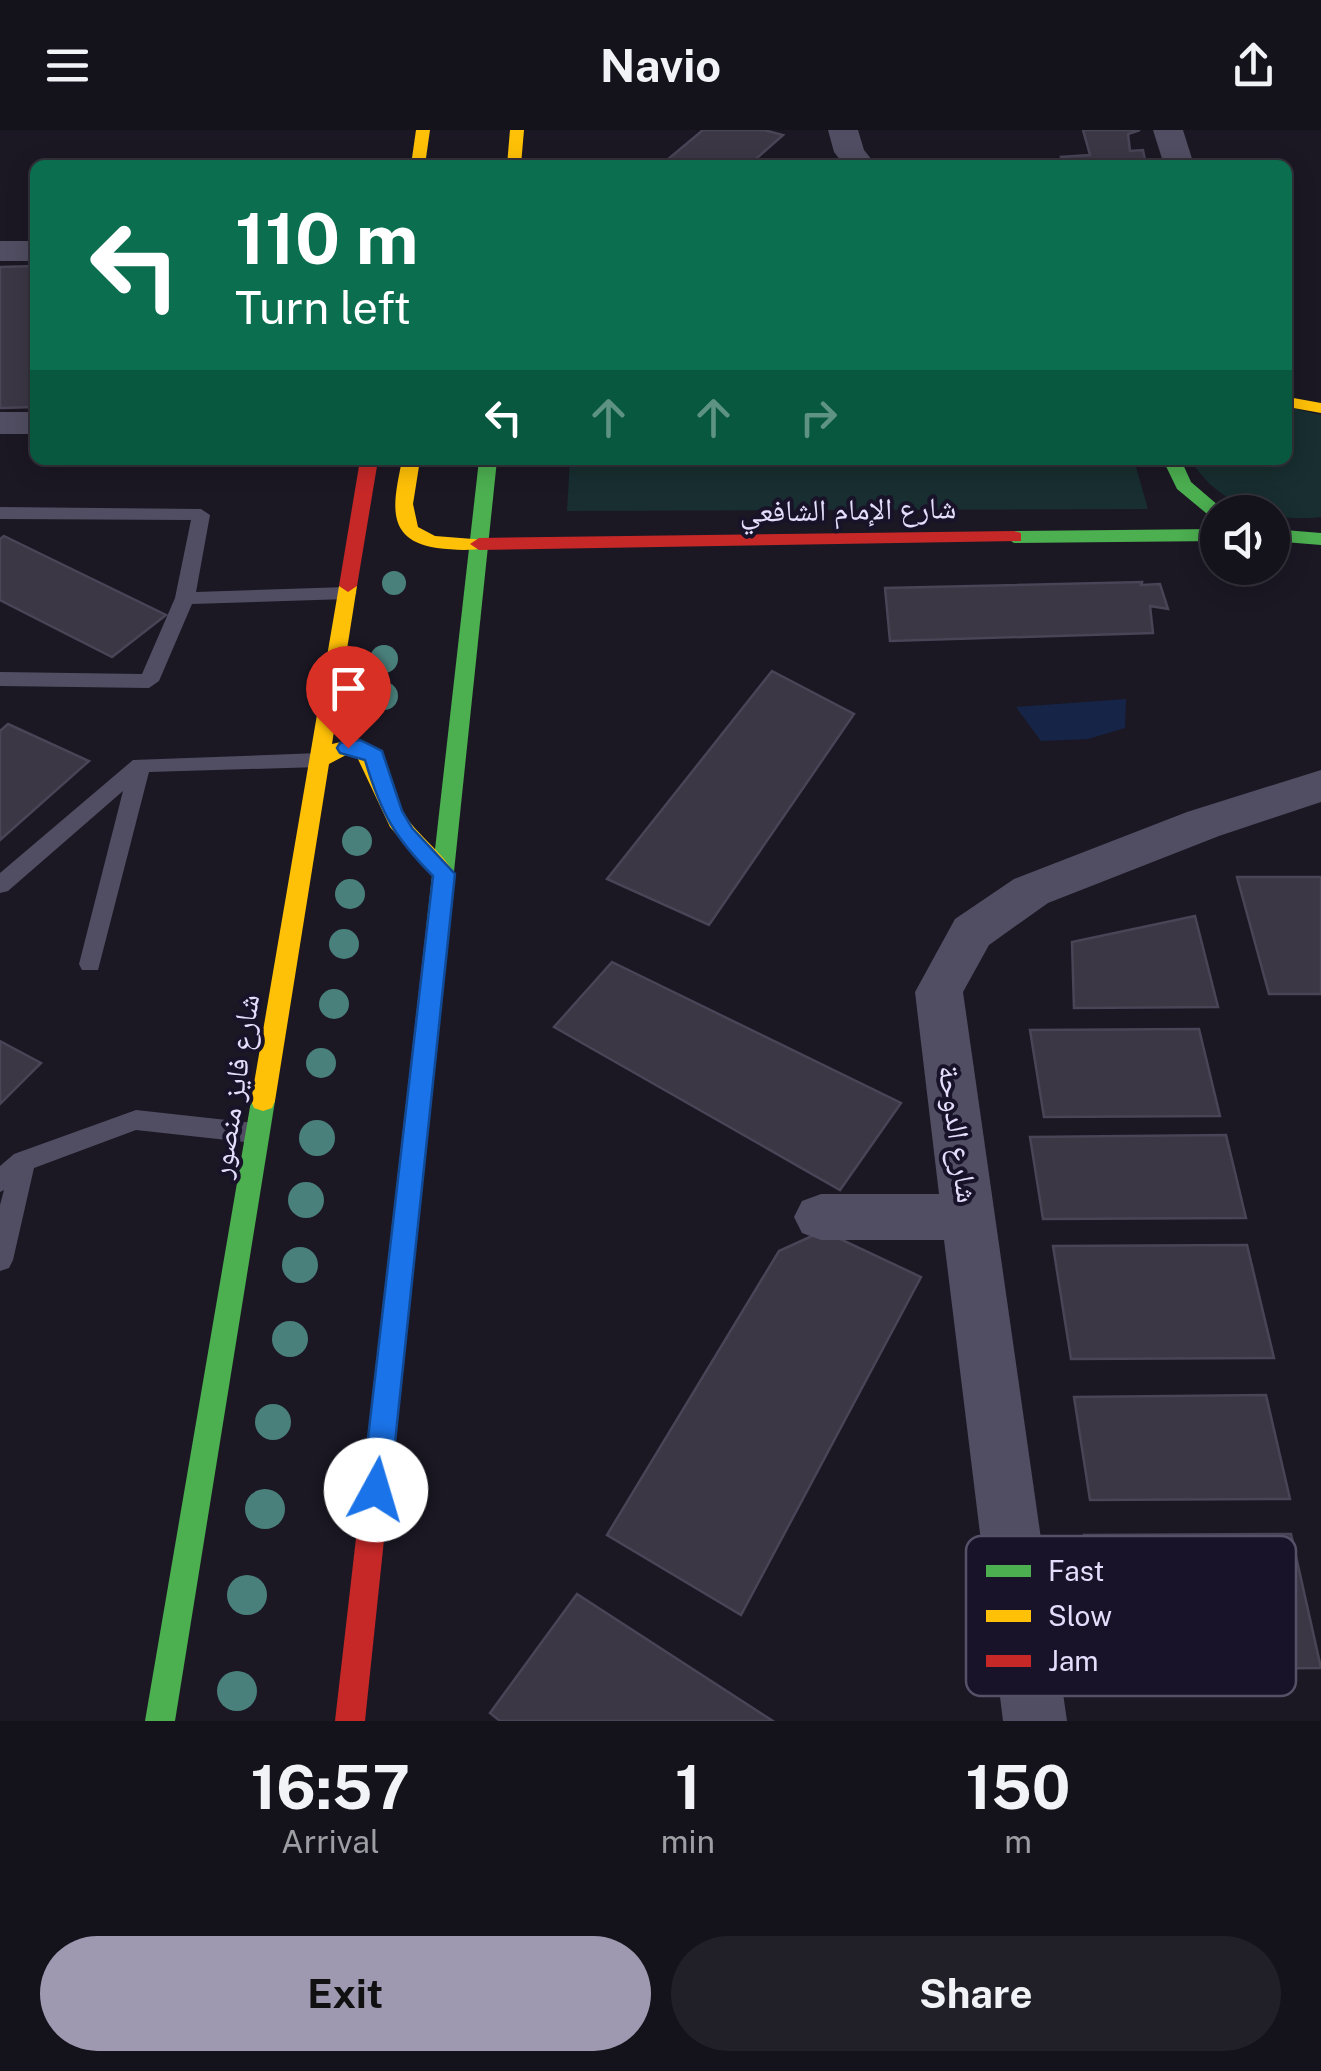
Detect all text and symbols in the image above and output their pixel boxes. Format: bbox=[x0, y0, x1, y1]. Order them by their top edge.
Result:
icon: menu bbox=[40, 38, 95, 93]
icon: share bbox=[1226, 38, 1281, 93]
text: Navio bbox=[600, 39, 721, 92]
text: 110 m bbox=[235, 197, 419, 280]
icon: left bbox=[70, 200, 200, 330]
text: Turn left bbox=[235, 281, 411, 334]
icon: left bbox=[476, 390, 531, 445]
icon: ahead bbox=[581, 390, 636, 445]
icon: ahead bbox=[686, 390, 741, 445]
icon: right bbox=[791, 390, 846, 445]
street label: شارع الإمام الشافعي bbox=[739, 489, 957, 536]
map controls bbox=[1200, 495, 1290, 585]
button: sound bbox=[1200, 495, 1290, 585]
pin bbox=[306, 646, 391, 749]
icon: arrive bbox=[321, 661, 376, 716]
street label: شارع فايز منصور bbox=[202, 991, 268, 1182]
street label: شارع الدوحة bbox=[930, 1063, 986, 1205]
position arrow bbox=[324, 1438, 428, 1542]
legend bbox=[966, 1536, 1296, 1696]
text: Fast bbox=[1048, 1554, 1104, 1587]
text: Slow bbox=[1048, 1599, 1112, 1632]
text: Jam bbox=[1048, 1644, 1099, 1677]
text: 16:57 bbox=[251, 1752, 410, 1823]
text: 1 bbox=[675, 1752, 701, 1823]
text: 150 bbox=[966, 1752, 1070, 1823]
text: Arrival bbox=[281, 1823, 380, 1860]
text: min bbox=[661, 1823, 715, 1860]
text: m bbox=[1004, 1823, 1032, 1860]
button: Exit bbox=[40, 1936, 651, 2051]
button: Share bbox=[671, 1936, 1281, 2051]

